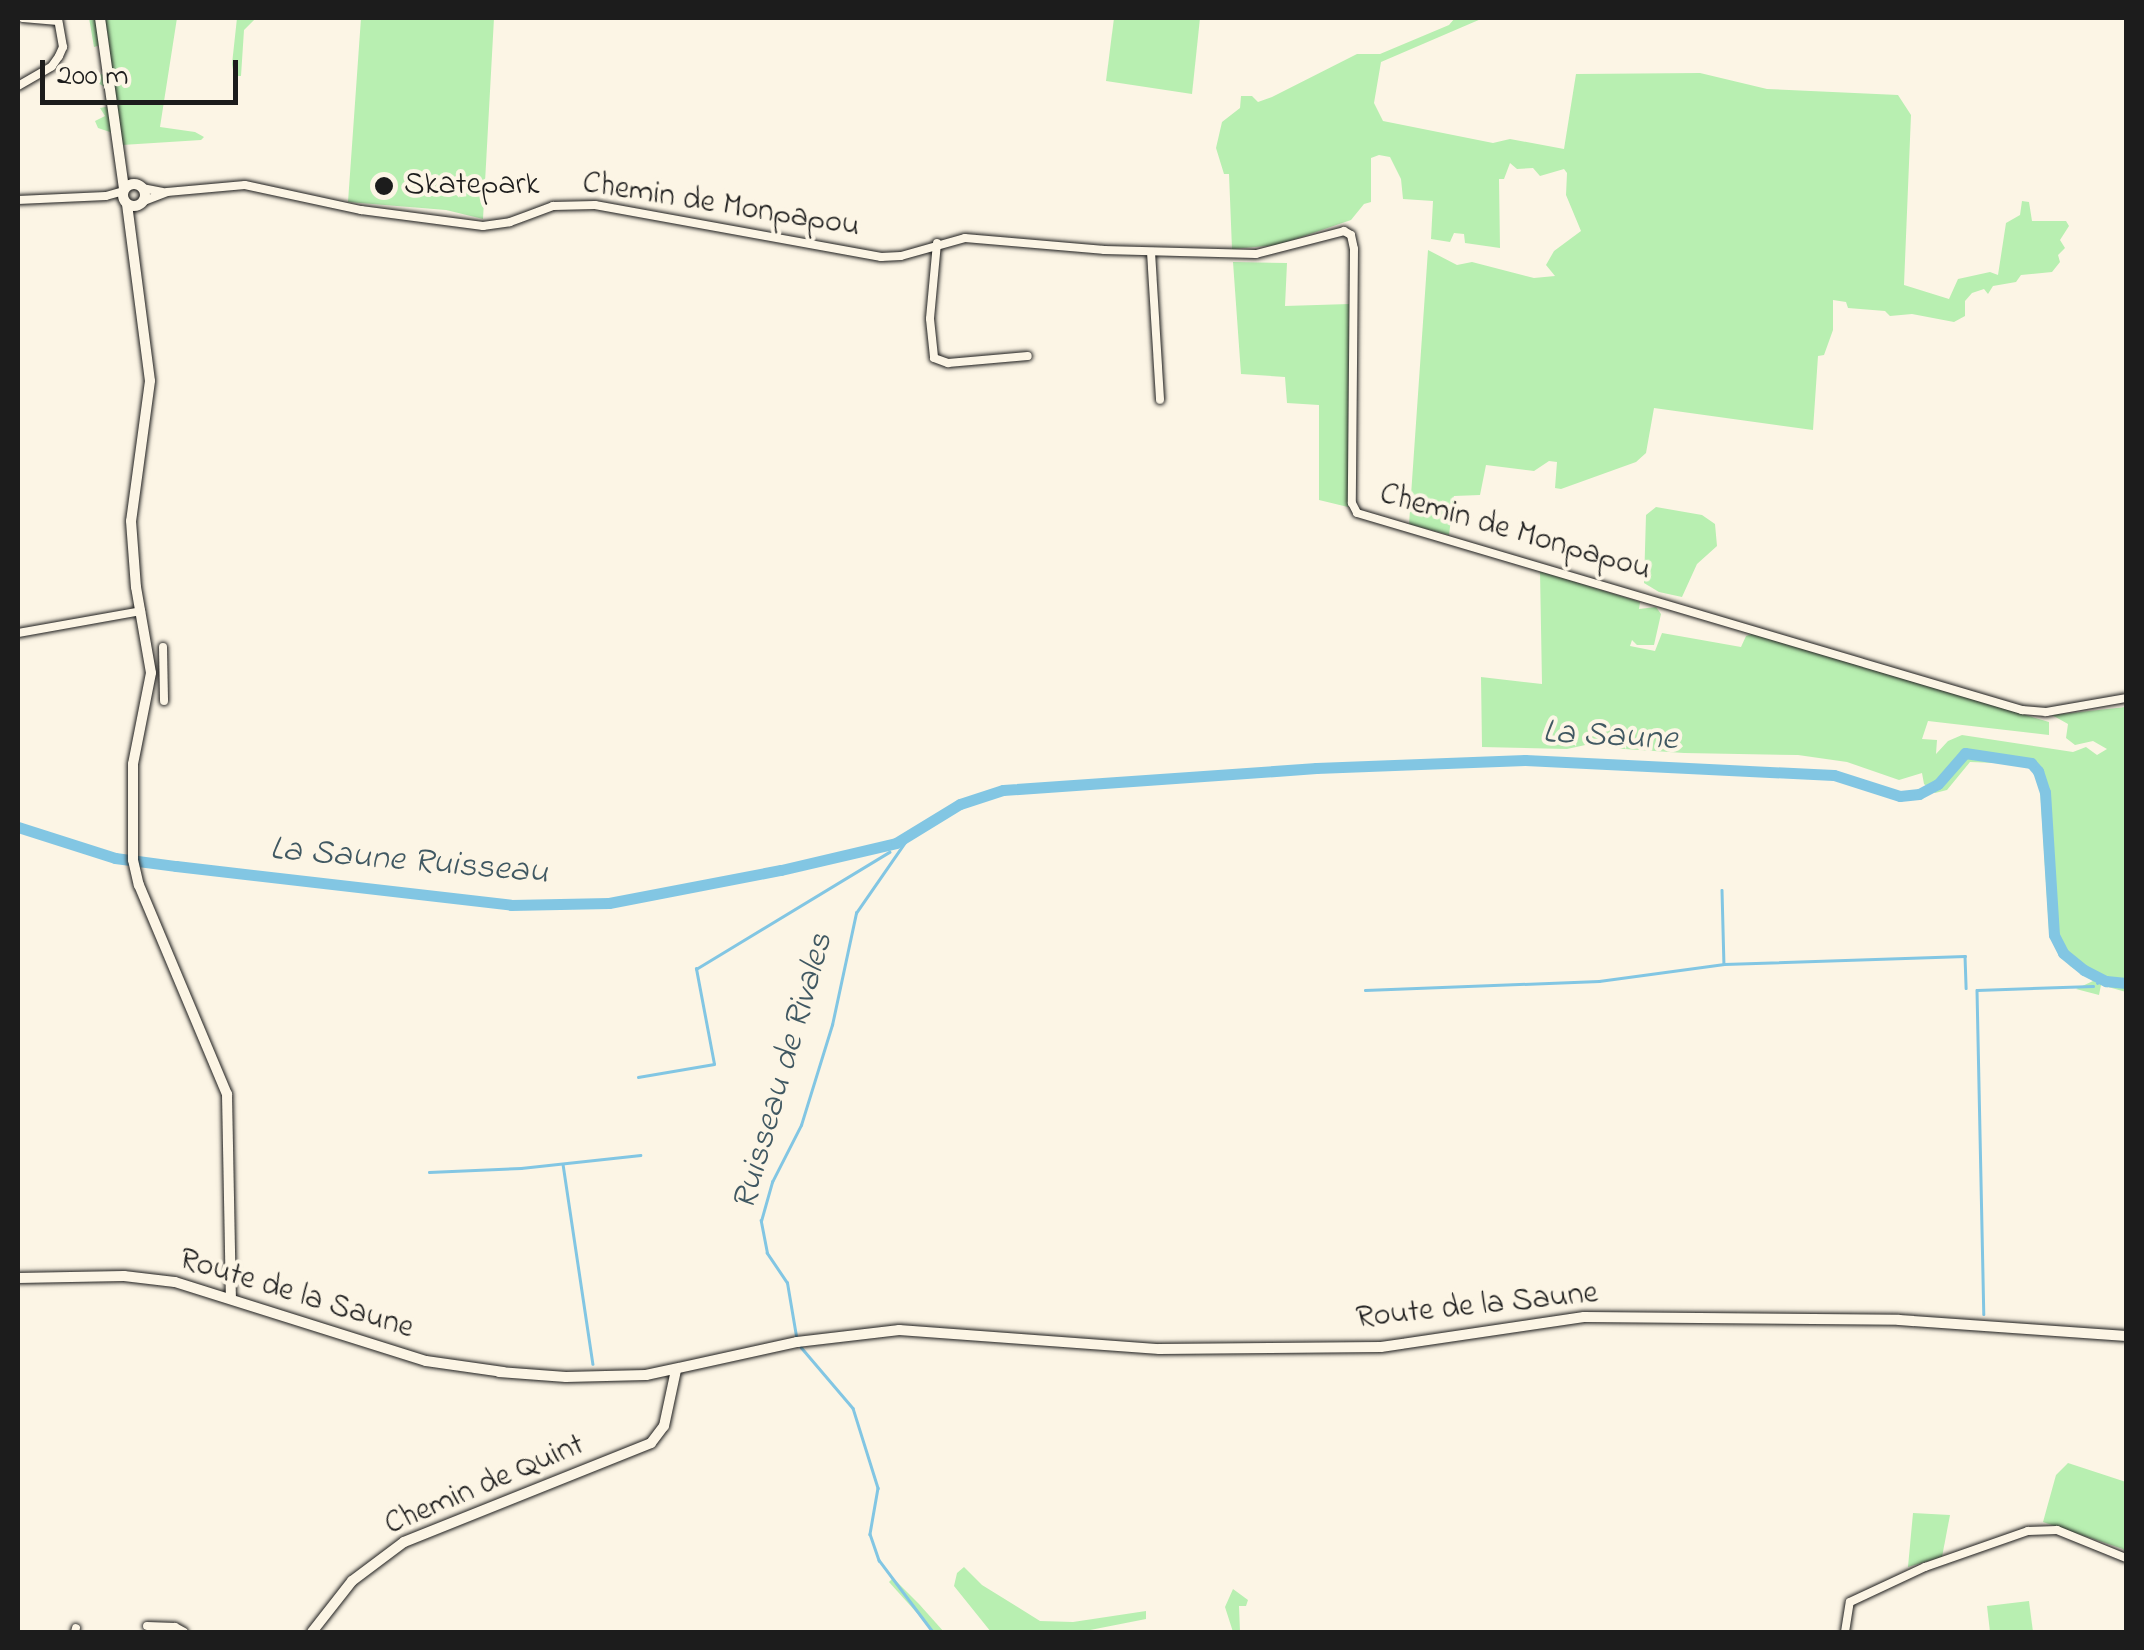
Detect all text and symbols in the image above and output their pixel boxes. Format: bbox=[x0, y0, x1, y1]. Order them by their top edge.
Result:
scale bar bbox=[45, 40, 242, 102]
text: 200 m bbox=[57, 55, 129, 99]
street label: Chemin de Monpapou bbox=[579, 165, 863, 247]
place label: Skatepark bbox=[404, 167, 540, 205]
marker: Skatepark bbox=[373, 175, 395, 197]
street label: Chemin de Monpapou bbox=[1375, 476, 1655, 590]
water label: La Saune bbox=[1542, 713, 1678, 761]
water label: La Saune Ruisseau bbox=[268, 829, 550, 895]
water label: Ruisseau de Rivales bbox=[724, 929, 844, 1215]
street label: Route de la Saune bbox=[174, 1241, 418, 1349]
street label: Route de la Saune bbox=[1354, 1275, 1600, 1339]
street label: Chemin de Quint bbox=[380, 1427, 590, 1545]

